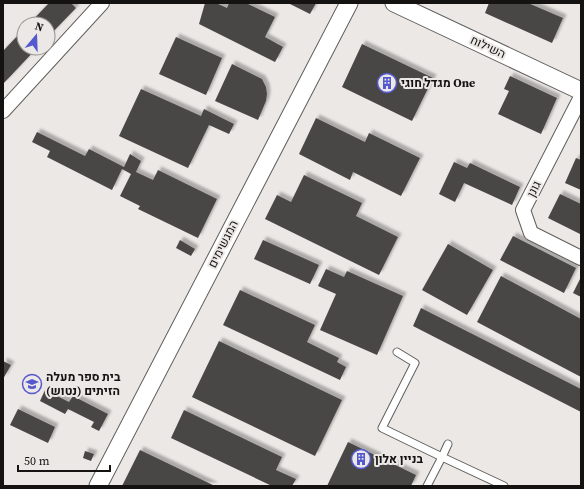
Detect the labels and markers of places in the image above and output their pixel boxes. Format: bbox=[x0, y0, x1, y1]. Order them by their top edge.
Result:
building icon: מגדל חוגי One bbox=[376, 72, 398, 94]
place label: מגדל חוגי One bbox=[401, 75, 475, 91]
place label: בית ספר מעלה הזיתים (נטוש) bbox=[46, 369, 121, 399]
school or university icon: בית ספר מעלה הזיתים (נטוש) bbox=[21, 373, 43, 395]
building icon: בניין אלון bbox=[350, 448, 372, 470]
place label: בניין אלון bbox=[375, 451, 423, 467]

